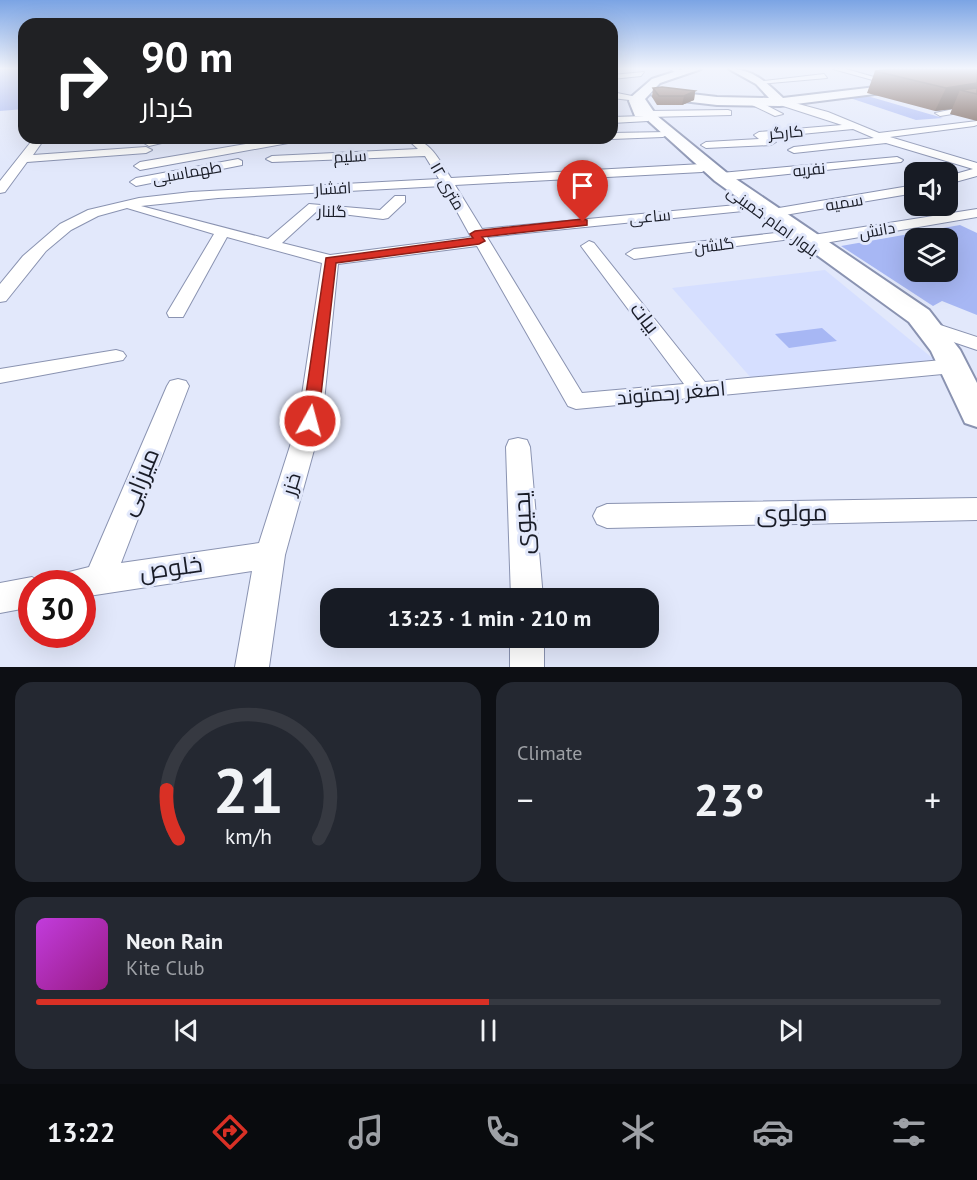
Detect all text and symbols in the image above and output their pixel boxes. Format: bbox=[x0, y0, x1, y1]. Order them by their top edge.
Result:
text: 90 m bbox=[141, 29, 233, 84]
icon: right bbox=[42, 42, 120, 120]
text: کردار bbox=[141, 90, 193, 124]
street label: کارگر bbox=[767, 121, 804, 144]
street label: سلیم bbox=[333, 145, 367, 169]
street label: طهماسبی bbox=[151, 156, 223, 189]
street label: نفریه bbox=[792, 158, 826, 180]
street label: ۱۲ متری bbox=[426, 159, 470, 214]
pin bbox=[557, 160, 608, 222]
map controls bbox=[904, 162, 958, 282]
button: sound bbox=[904, 162, 958, 216]
icon: arrive bbox=[566, 169, 599, 202]
street label: افشار bbox=[313, 177, 352, 199]
street label: بلوار امام خمینی bbox=[722, 181, 823, 262]
street label: سمیه bbox=[824, 189, 864, 215]
street label: گلنار bbox=[316, 201, 347, 221]
street label: ساعی bbox=[628, 204, 672, 229]
street label: دانش bbox=[857, 217, 897, 244]
button: layers bbox=[904, 228, 958, 282]
street label: گلشن bbox=[693, 233, 735, 258]
street label: بیات bbox=[625, 297, 665, 339]
street label: اصغر رحمتوند bbox=[615, 375, 727, 411]
position arrow bbox=[278, 389, 342, 453]
street label: میرزایی bbox=[111, 444, 166, 520]
street label: خزر bbox=[275, 470, 307, 499]
street label: یحیوی bbox=[505, 490, 540, 555]
street label: مولوی bbox=[756, 496, 828, 529]
street label: خلوص bbox=[138, 548, 204, 587]
speed limit sign: 30 bbox=[18, 570, 96, 648]
text: 13:23 · 1 min · 210 m bbox=[388, 604, 591, 632]
text: Climate bbox=[517, 740, 583, 766]
text: 21 bbox=[213, 749, 283, 830]
text: 23° bbox=[694, 770, 764, 828]
text: − bbox=[517, 778, 534, 821]
text: + bbox=[924, 778, 941, 821]
text: km/h bbox=[224, 822, 271, 850]
text: Neon Rain bbox=[126, 927, 223, 955]
text: Kite Club bbox=[126, 955, 204, 981]
icon: previous bbox=[170, 1014, 203, 1047]
icon: pause bbox=[472, 1014, 505, 1047]
icon: next bbox=[774, 1014, 807, 1047]
icon: directions bbox=[209, 1111, 251, 1153]
icon: music bbox=[345, 1111, 387, 1153]
icon: phone bbox=[481, 1111, 523, 1153]
icon: climate bbox=[617, 1111, 659, 1153]
icon: car bbox=[752, 1111, 794, 1153]
icon: filters bbox=[888, 1111, 930, 1153]
text: 13:22 bbox=[47, 1115, 115, 1149]

